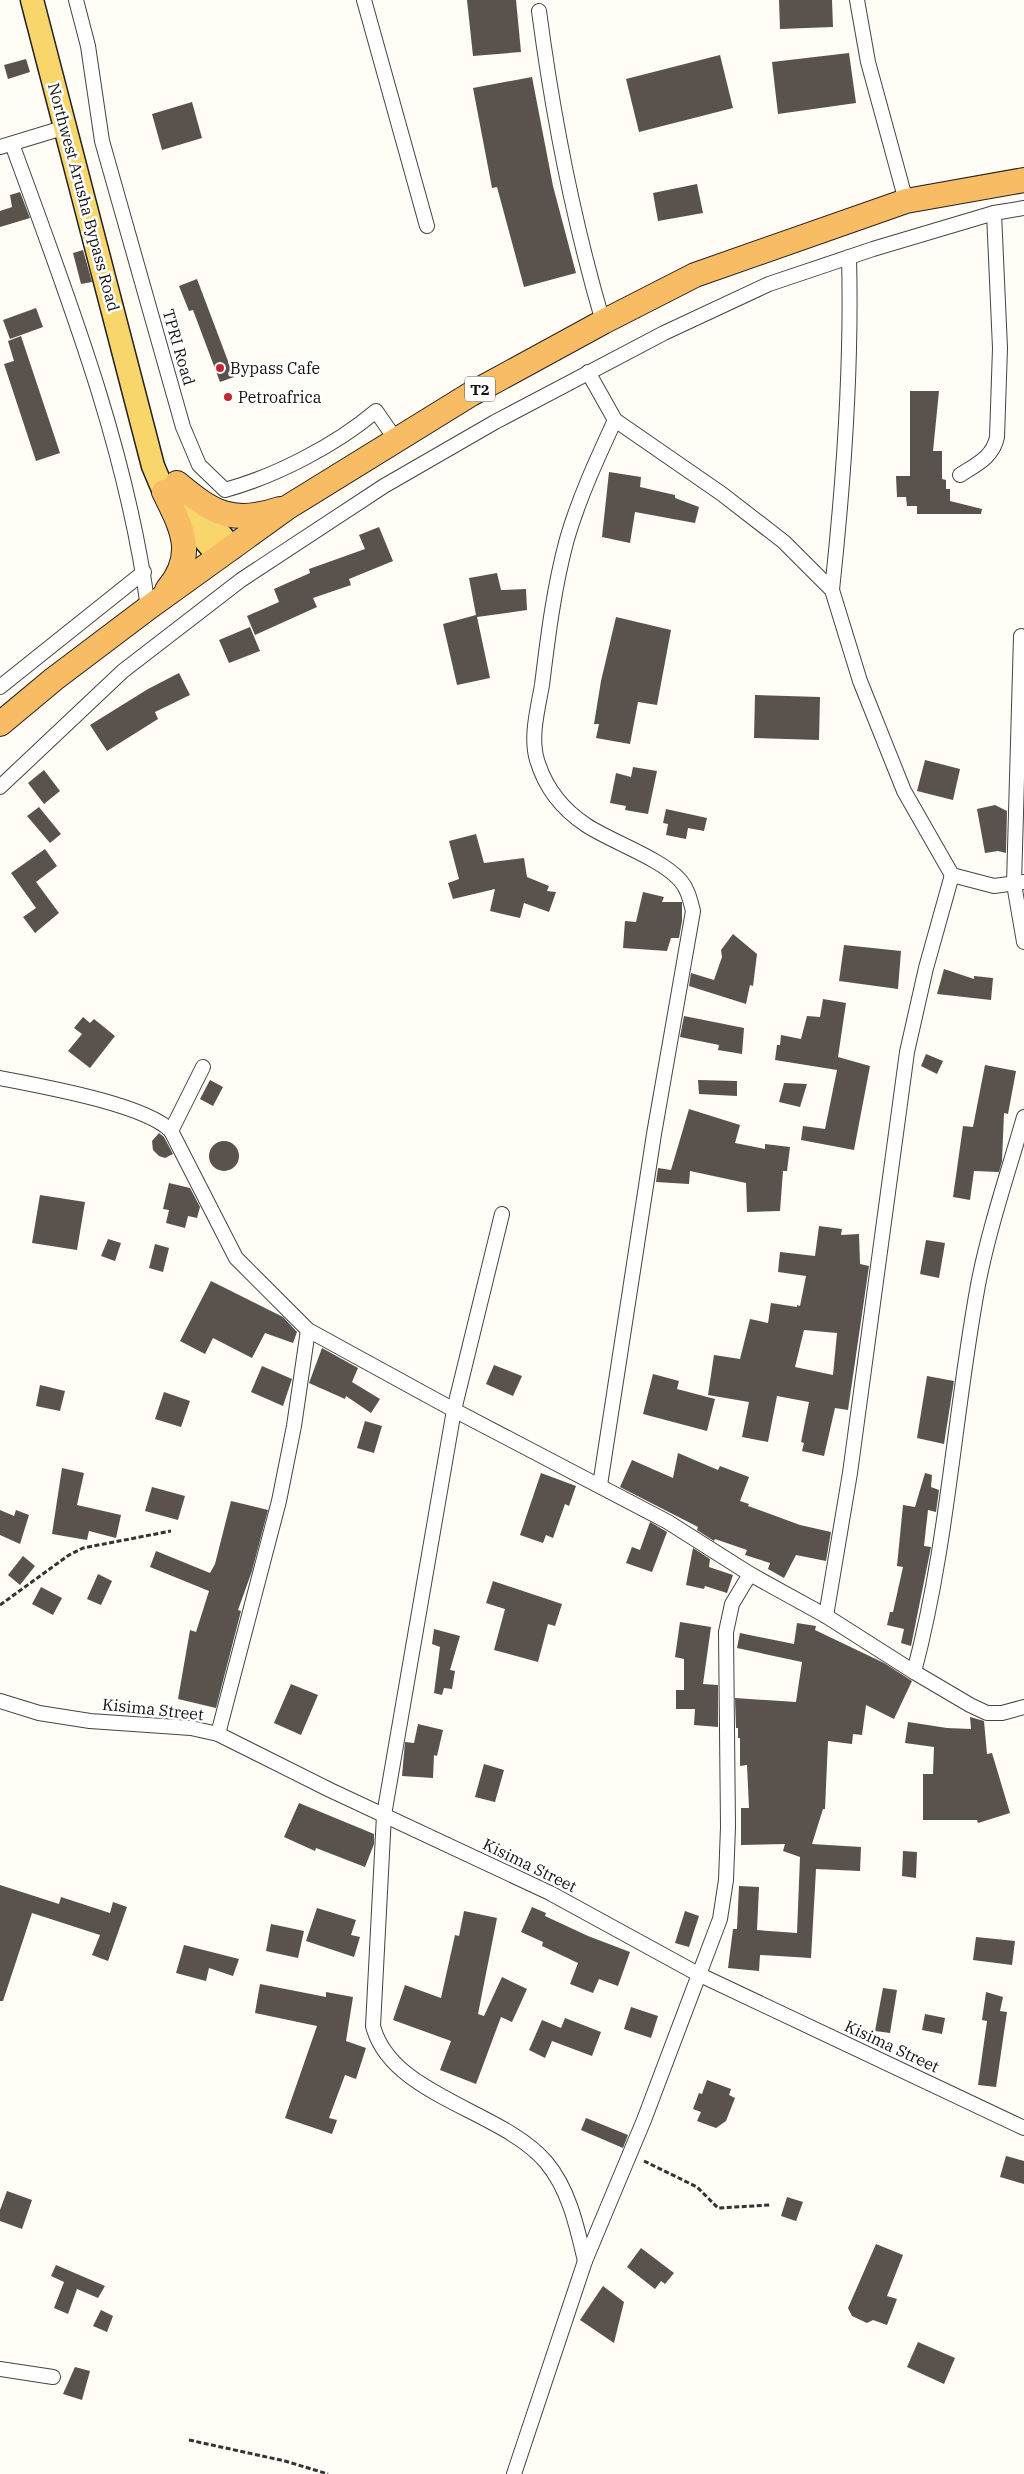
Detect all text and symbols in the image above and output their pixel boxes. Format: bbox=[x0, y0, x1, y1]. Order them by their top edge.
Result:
street label: Northwest Arusha Bypass Road bbox=[44, 80, 124, 314]
street label: TPRI Road bbox=[159, 306, 200, 388]
place label: Bypass Cafe bbox=[230, 358, 320, 378]
marker: Bypass Cafe bbox=[214, 362, 226, 374]
road number: T2 bbox=[465, 376, 495, 402]
place label: Petroafrica bbox=[238, 387, 322, 407]
marker: Petroafrica bbox=[222, 391, 234, 403]
street label: Kisima Street bbox=[101, 1694, 205, 1724]
street label: Kisima Street bbox=[480, 1834, 580, 1896]
street label: Kisima Street bbox=[842, 2015, 943, 2077]

